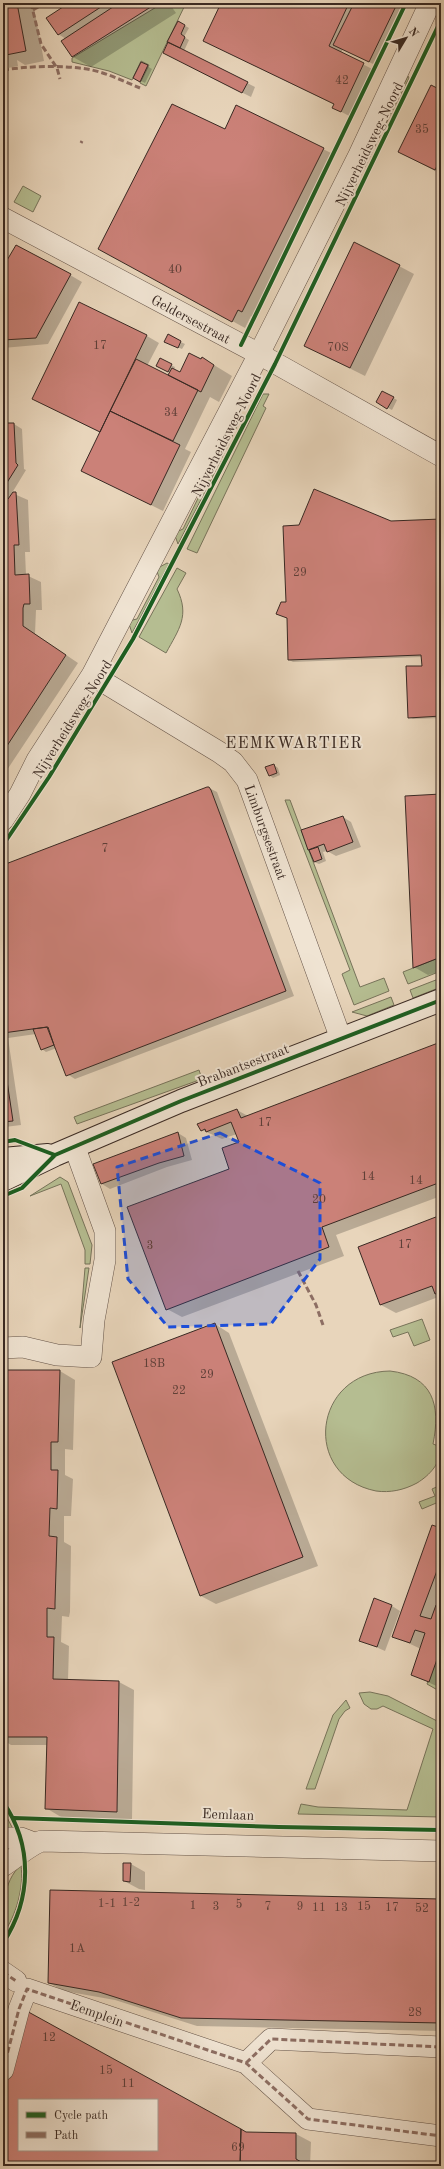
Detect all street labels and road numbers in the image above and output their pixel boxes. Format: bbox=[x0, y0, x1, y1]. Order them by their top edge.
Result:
street label: Nijverheidsweg-Noord bbox=[334, 80, 406, 209]
street label: Geldersestraat bbox=[148, 293, 233, 347]
street label: Nijverheidsweg-Noord bbox=[190, 372, 264, 499]
street label: Nijverheidsweg-Noord bbox=[31, 658, 115, 781]
street label: Limburgsestraat bbox=[241, 783, 289, 882]
street label: Brabantsestraat bbox=[196, 1042, 291, 1090]
street label: Eemlaan bbox=[202, 1807, 255, 1823]
street label: Eemplein bbox=[68, 1998, 126, 2030]

